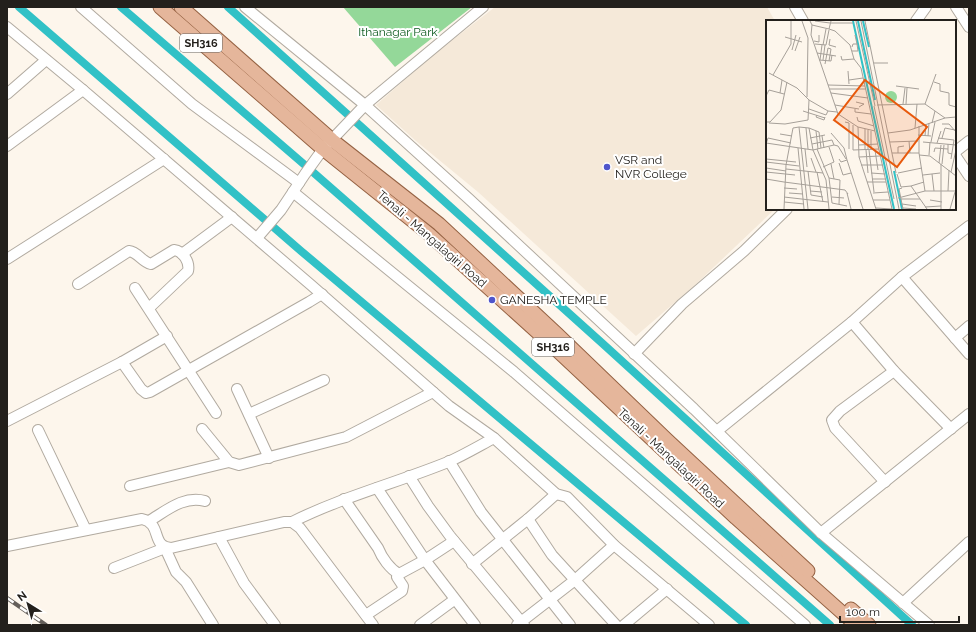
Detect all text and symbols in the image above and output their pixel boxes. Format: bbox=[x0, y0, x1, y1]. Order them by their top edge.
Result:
inset map bbox=[766, 20, 956, 210]
park label: Ithanagar Park bbox=[358, 25, 438, 39]
road number: SH316 bbox=[180, 34, 222, 52]
place label: VSR and NVR College bbox=[615, 153, 687, 181]
marker: VSR and NVR College bbox=[602, 162, 612, 172]
street label: Tenali - Mangalagiri Road bbox=[375, 188, 489, 290]
place label: GANESHA TEMPLE bbox=[500, 293, 607, 307]
marker: GANESHA TEMPLE bbox=[487, 295, 497, 305]
road number: SH316 bbox=[532, 338, 574, 356]
street label: Tenali - Mangalagiri Road bbox=[615, 405, 727, 511]
north arrow bbox=[8, 584, 48, 624]
text: N bbox=[15, 589, 30, 604]
scale bar bbox=[840, 598, 959, 624]
text: 100 m bbox=[846, 605, 880, 619]

